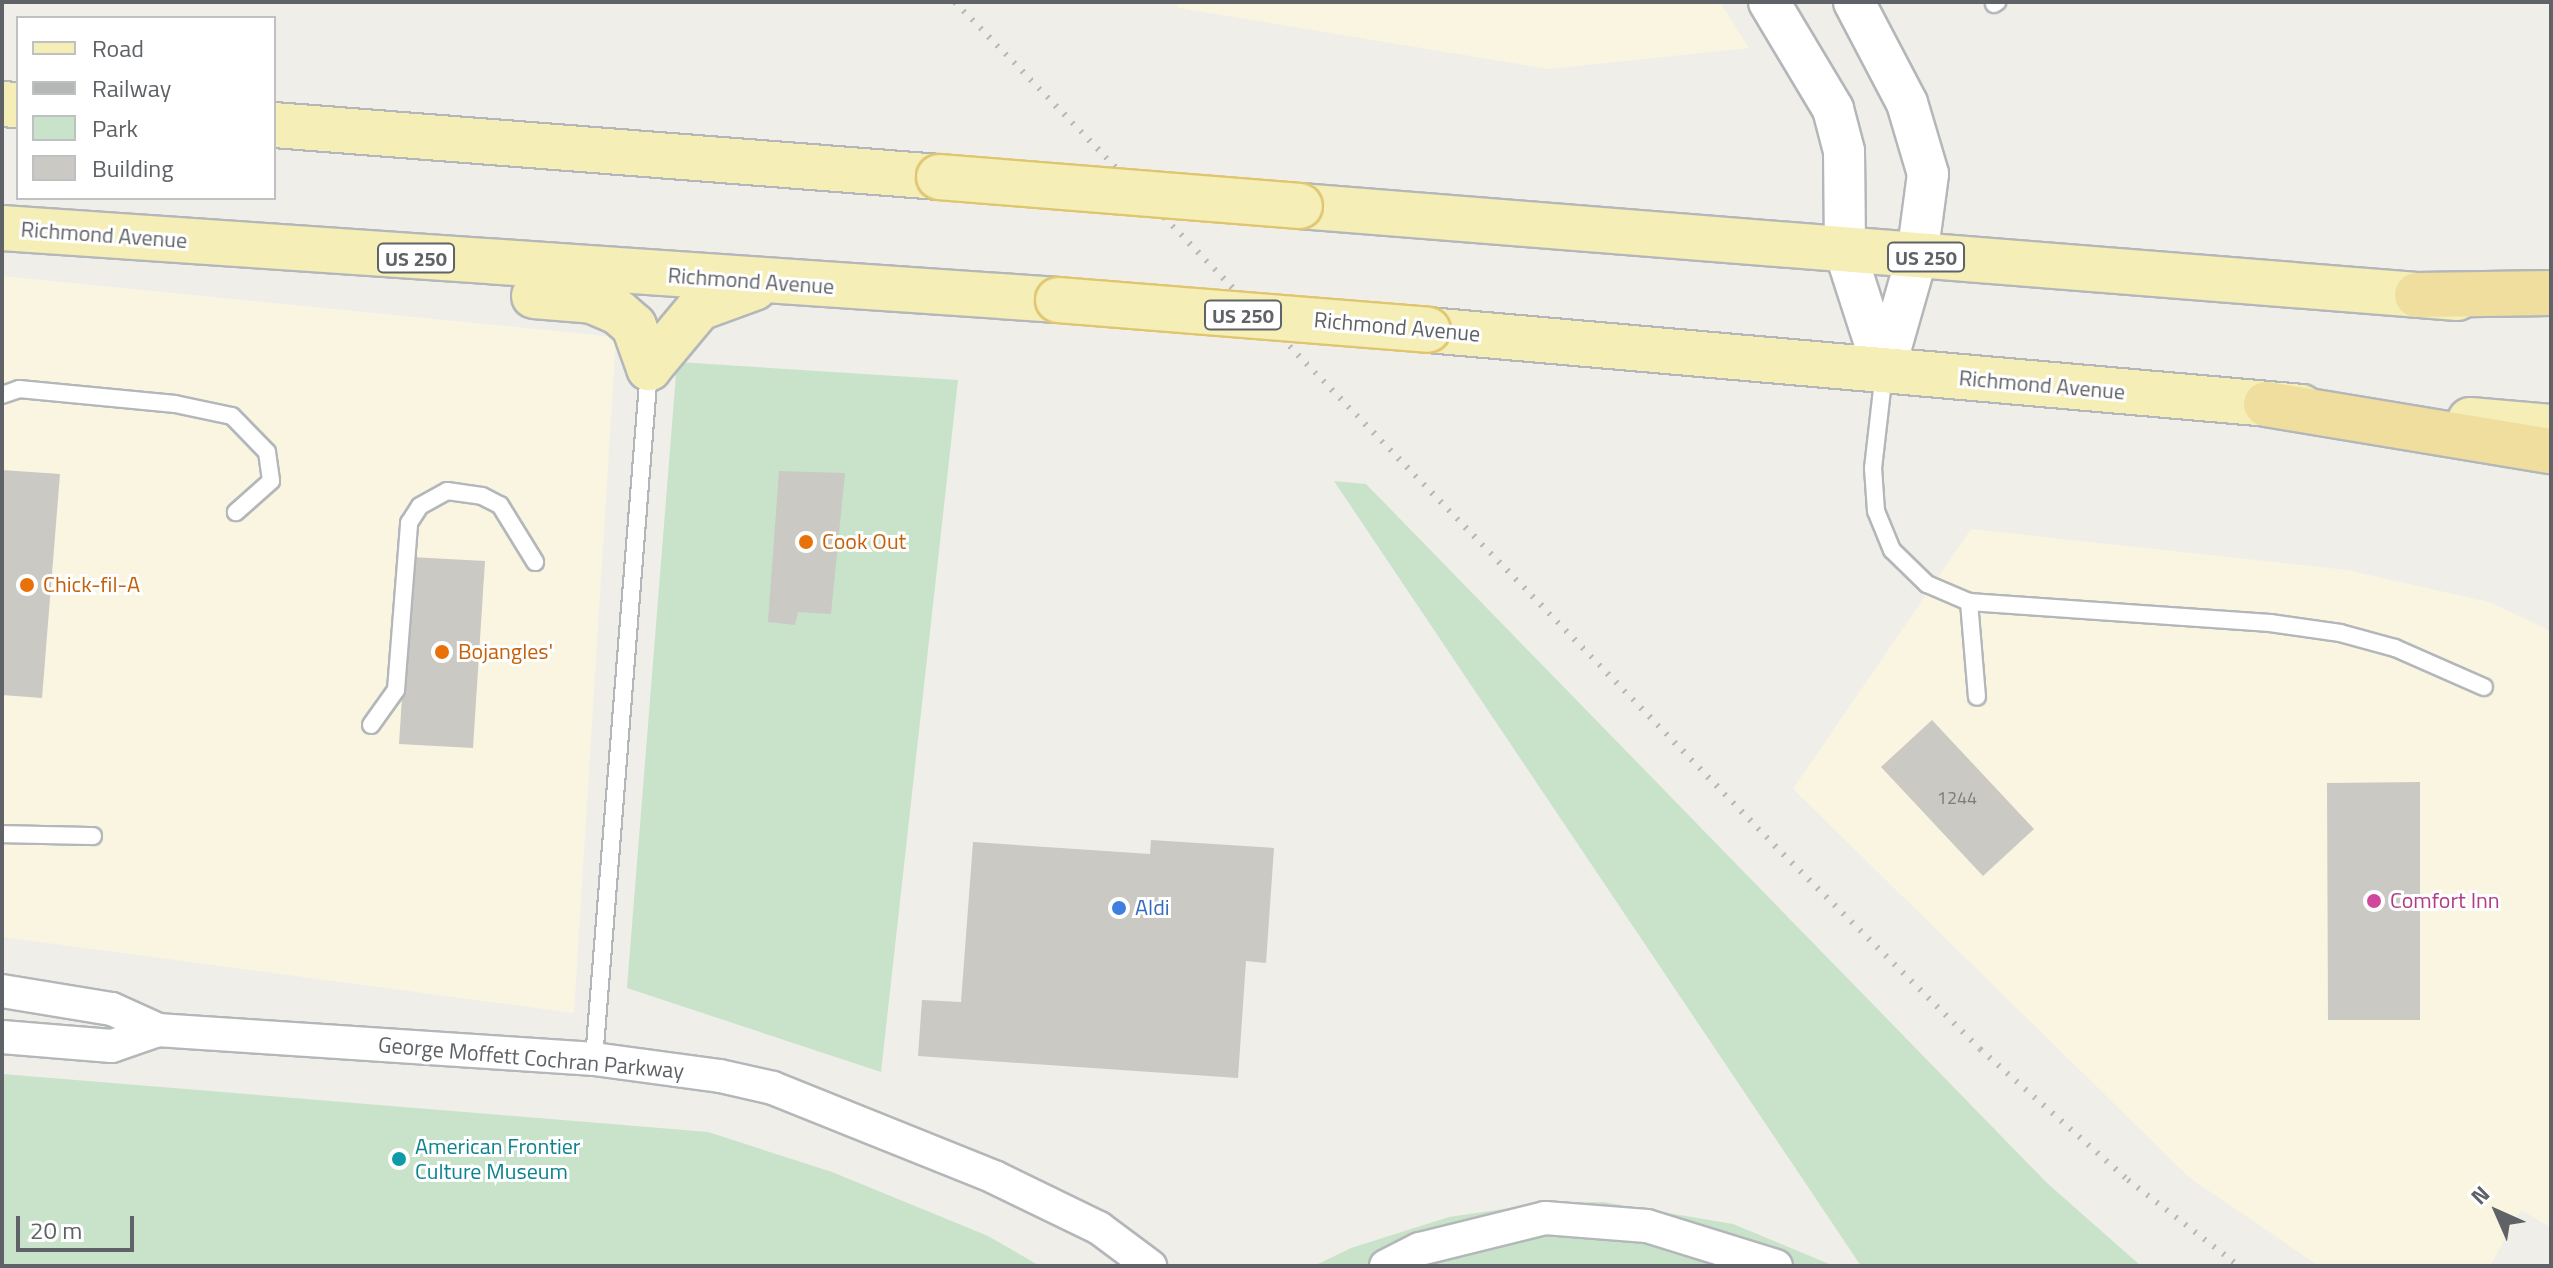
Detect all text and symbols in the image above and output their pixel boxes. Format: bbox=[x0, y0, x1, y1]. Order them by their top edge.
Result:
legend bbox=[16, 16, 276, 200]
text: Road bbox=[92, 30, 144, 66]
text: Railway bbox=[92, 70, 171, 106]
text: Park bbox=[92, 110, 138, 146]
text: Building bbox=[92, 150, 174, 186]
street label: Richmond Avenue bbox=[20, 216, 188, 254]
road number: US 250 bbox=[1886, 241, 1966, 273]
road number: US 250 bbox=[376, 242, 456, 274]
street label: Richmond Avenue bbox=[667, 262, 835, 300]
road number: US 250 bbox=[1203, 299, 1283, 331]
street label: Richmond Avenue bbox=[1313, 307, 1481, 347]
street label: Richmond Avenue bbox=[1958, 365, 2126, 405]
place label: Cook Out bbox=[822, 529, 906, 555]
marker: Cook Out bbox=[797, 533, 815, 551]
place label: Chick-fil-A bbox=[43, 572, 140, 598]
marker: Chick-fil-A bbox=[18, 576, 36, 594]
place label: Bojangles' bbox=[458, 639, 553, 665]
marker: Bojangles' bbox=[433, 643, 451, 661]
house number: 1244 bbox=[1937, 787, 1977, 809]
place label: Comfort Inn bbox=[2390, 888, 2500, 914]
marker: Comfort Inn bbox=[2365, 892, 2383, 910]
place label: Aldi bbox=[1135, 895, 1170, 921]
marker: Aldi bbox=[1110, 899, 1128, 917]
street label: George Moffett Cochran Parkway bbox=[377, 1031, 685, 1085]
place label: American Frontier Culture Museum bbox=[415, 1133, 580, 1184]
marker: American Frontier Culture Museum bbox=[390, 1150, 408, 1168]
north arrow bbox=[2457, 1172, 2537, 1252]
text: N bbox=[2463, 1178, 2497, 1212]
scale bar bbox=[20, 1200, 138, 1250]
text: 20 m bbox=[30, 1212, 82, 1248]

